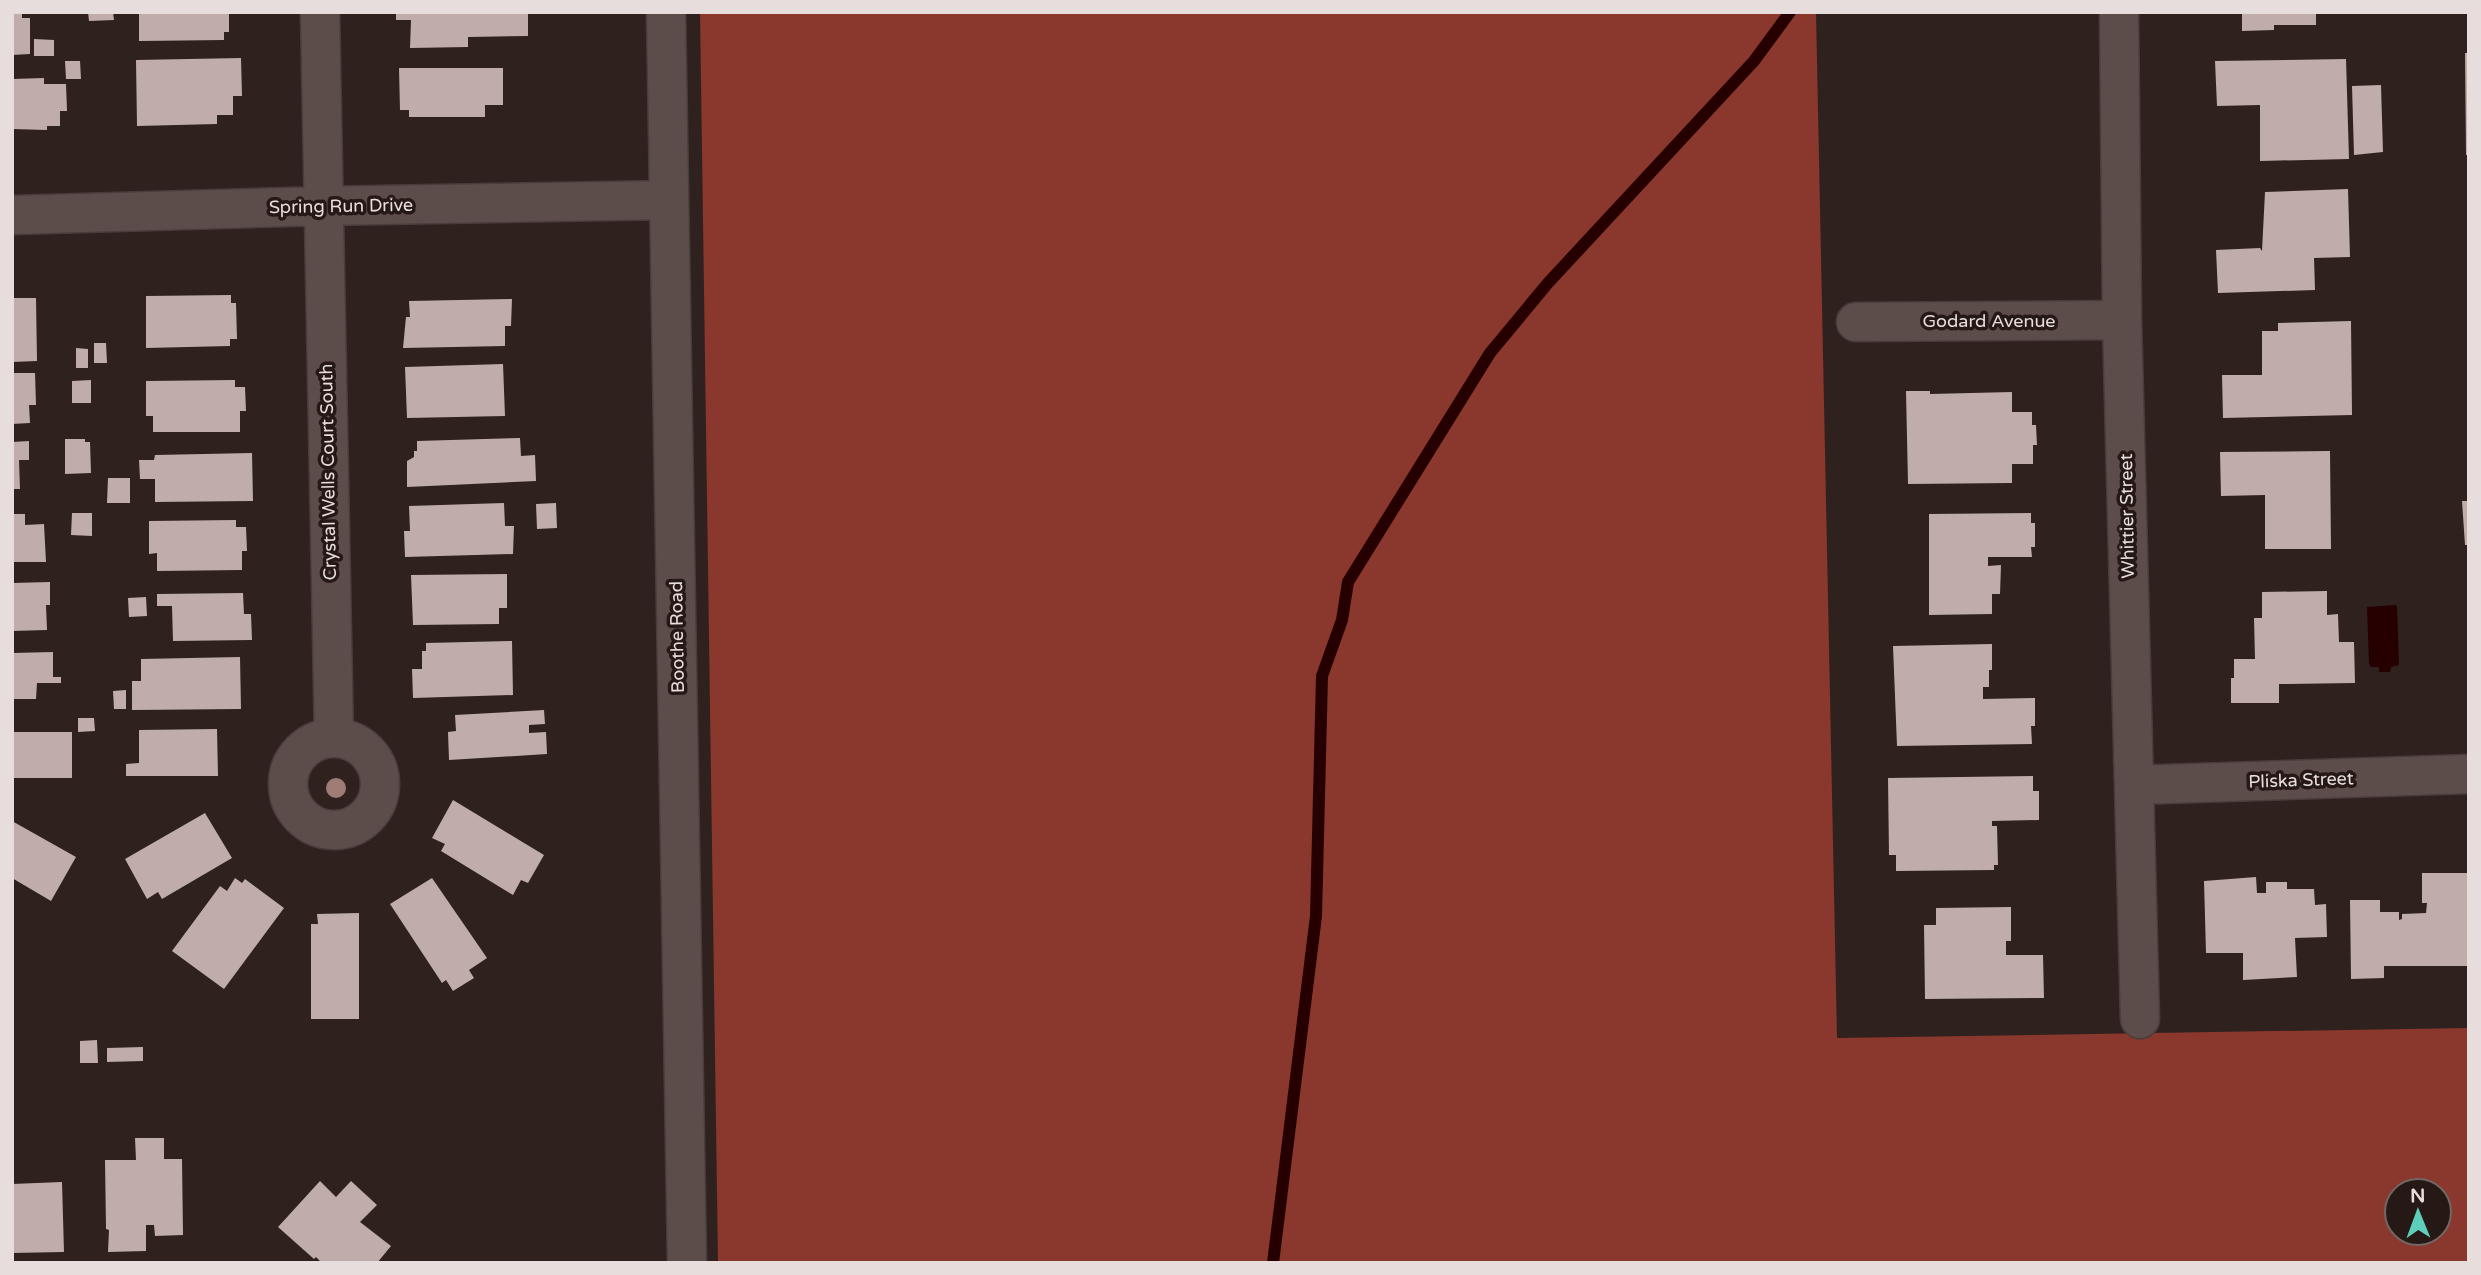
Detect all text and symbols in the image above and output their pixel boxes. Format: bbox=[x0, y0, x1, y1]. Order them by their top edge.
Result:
street label: Spring Run Drive bbox=[269, 194, 413, 218]
street label: Godard Avenue bbox=[1922, 310, 2056, 332]
street label: Crystal Wells Court South bbox=[315, 363, 341, 581]
street label: Whittier Street bbox=[2115, 453, 2139, 579]
street label: Boothe Road bbox=[665, 581, 689, 693]
street label: Pliska Street bbox=[2248, 767, 2354, 793]
north arrow bbox=[2383, 1177, 2453, 1247]
text: N bbox=[2410, 1185, 2426, 1207]

